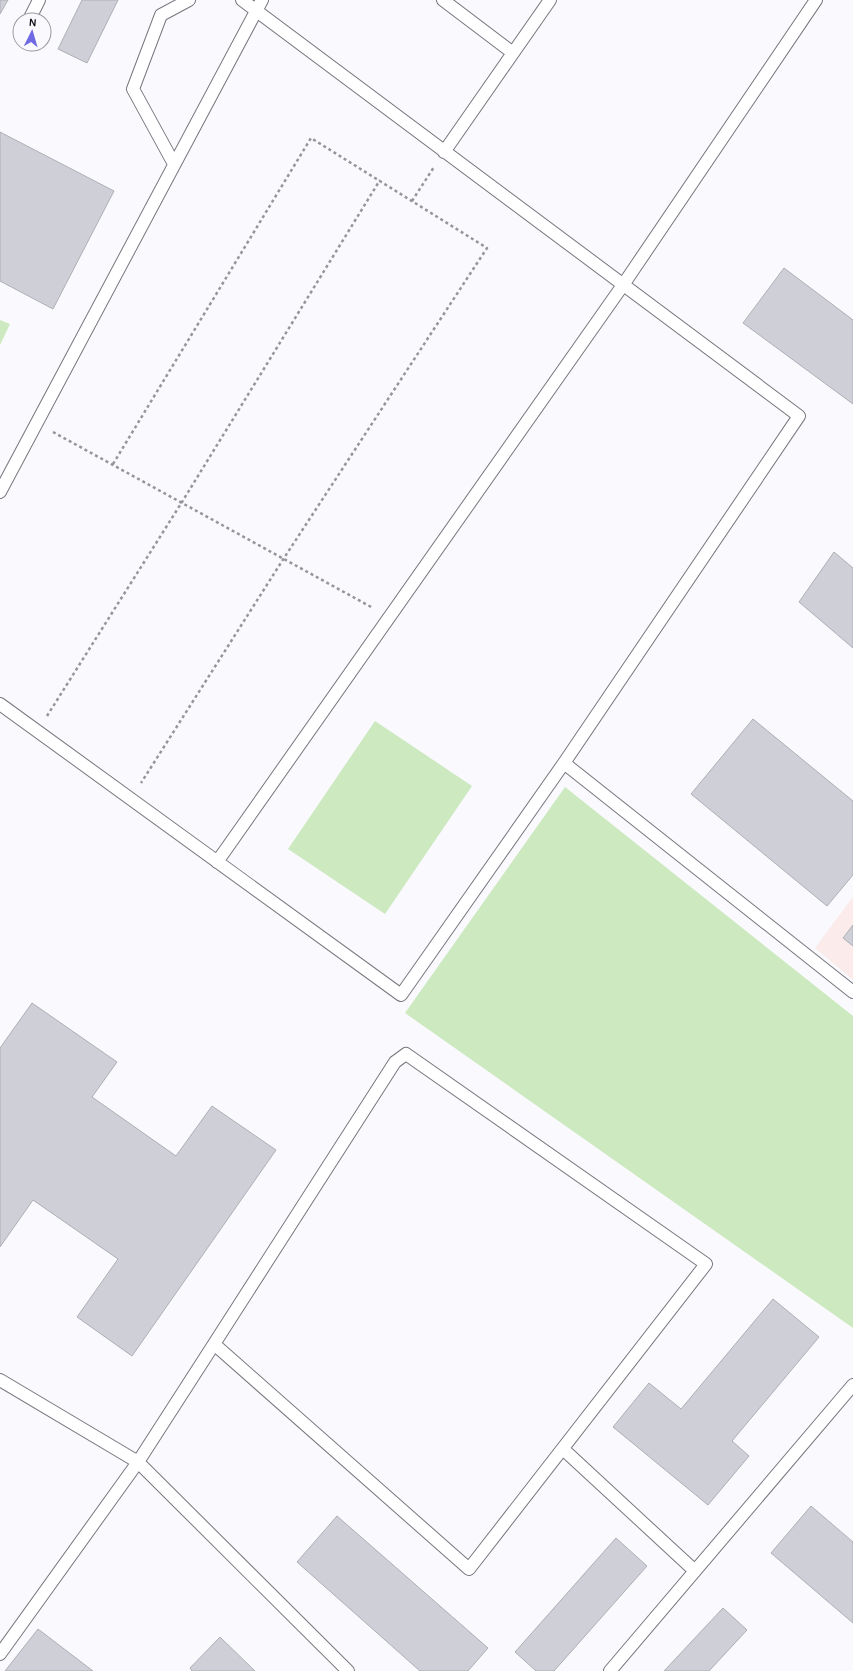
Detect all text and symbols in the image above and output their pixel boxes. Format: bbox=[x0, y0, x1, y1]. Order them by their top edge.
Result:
north arrow bbox=[12, 12, 52, 52]
text: N bbox=[28, 16, 37, 29]

